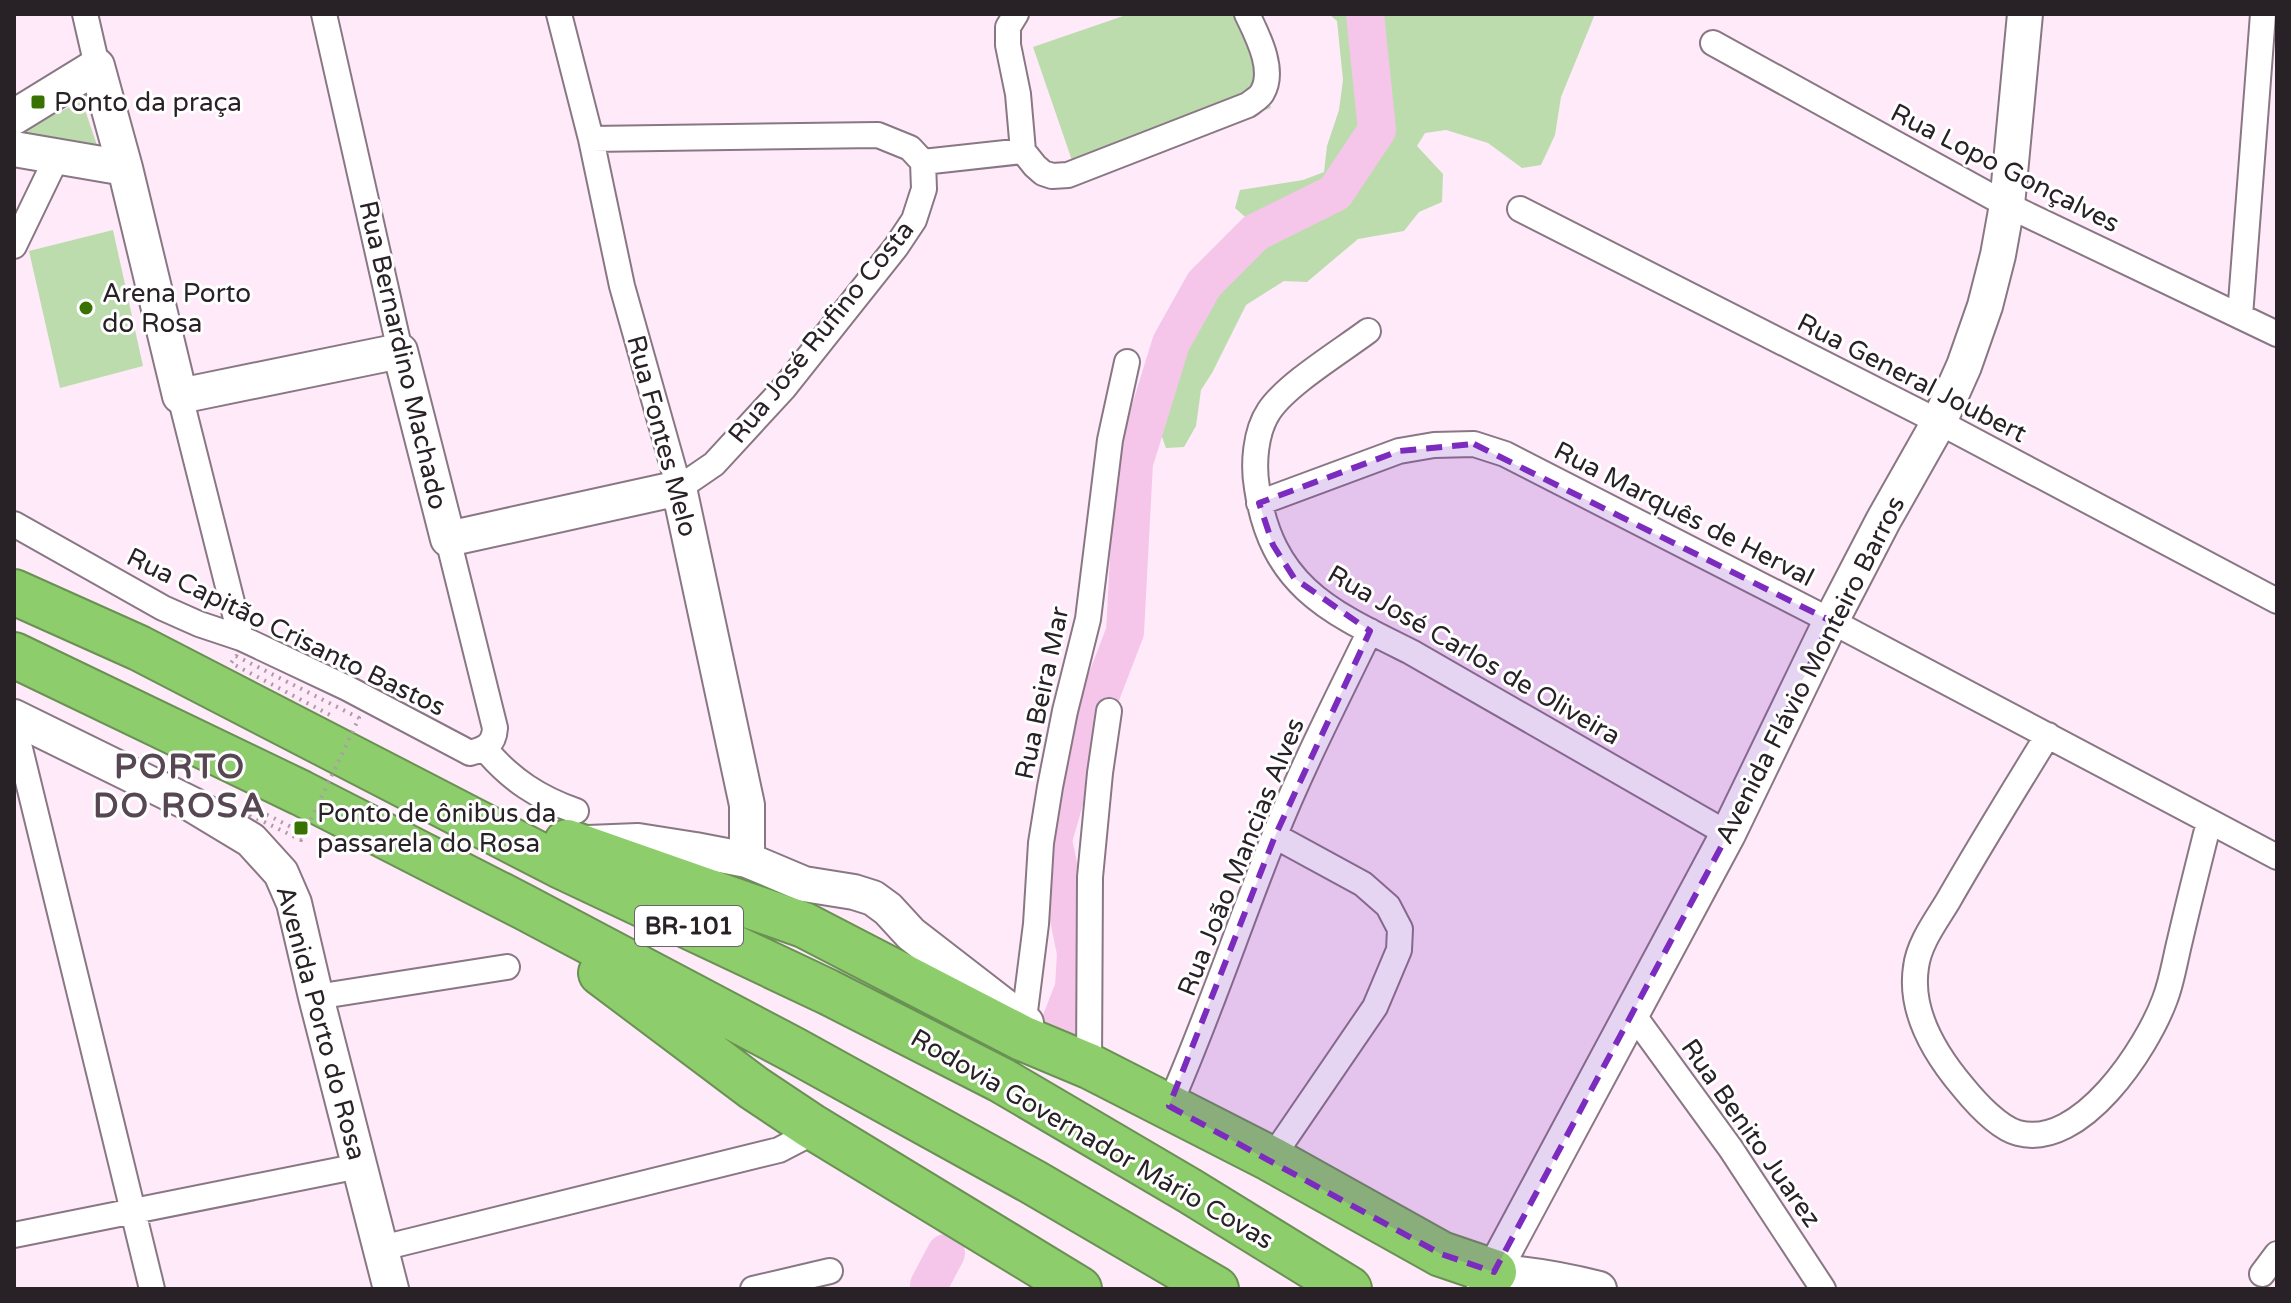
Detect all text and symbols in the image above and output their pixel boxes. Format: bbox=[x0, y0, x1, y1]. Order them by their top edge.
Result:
place label: Ponto da praça bbox=[54, 87, 242, 118]
marker: Ponto da praça bbox=[29, 93, 47, 111]
street label: Rua Lopo Gonçalves bbox=[1885, 97, 2125, 239]
street label: Rua Bernardino Machado bbox=[352, 198, 454, 512]
street label: Rua José Rufino Costa bbox=[722, 214, 920, 450]
place label: Arena Porto do Rosa bbox=[102, 278, 251, 339]
marker: Arena Porto do Rosa bbox=[77, 299, 95, 317]
street label: Rua General Joubert bbox=[1792, 307, 2032, 449]
street label: Rua Fontes Melo bbox=[620, 332, 704, 540]
street label: Rua Marquês de Herval bbox=[1549, 435, 1819, 593]
street label: Avenida Flávio Monteiro Barros bbox=[1709, 491, 1911, 849]
street label: Rua Capitão Crisanto Bastos bbox=[122, 541, 450, 723]
street label: Rua José Carlos de Oliveira bbox=[1322, 558, 1626, 752]
street label: Rua Beira Mar bbox=[1009, 604, 1075, 782]
street label: Rua João Mancias Alves bbox=[1171, 713, 1311, 1001]
district label: PORTO DO ROSA bbox=[93, 747, 267, 827]
place label: Ponto de ônibus da passarela do Rosa bbox=[317, 798, 556, 859]
marker: Ponto de ônibus da passarela do Rosa bbox=[292, 819, 310, 837]
street label: Avenida Porto do Rosa bbox=[269, 883, 373, 1163]
road number: BR-101 bbox=[635, 906, 743, 946]
street label: Rodovia Governador Mário Covas bbox=[905, 1022, 1279, 1256]
street label: Rua Benito Juarez bbox=[1674, 1033, 1828, 1233]

